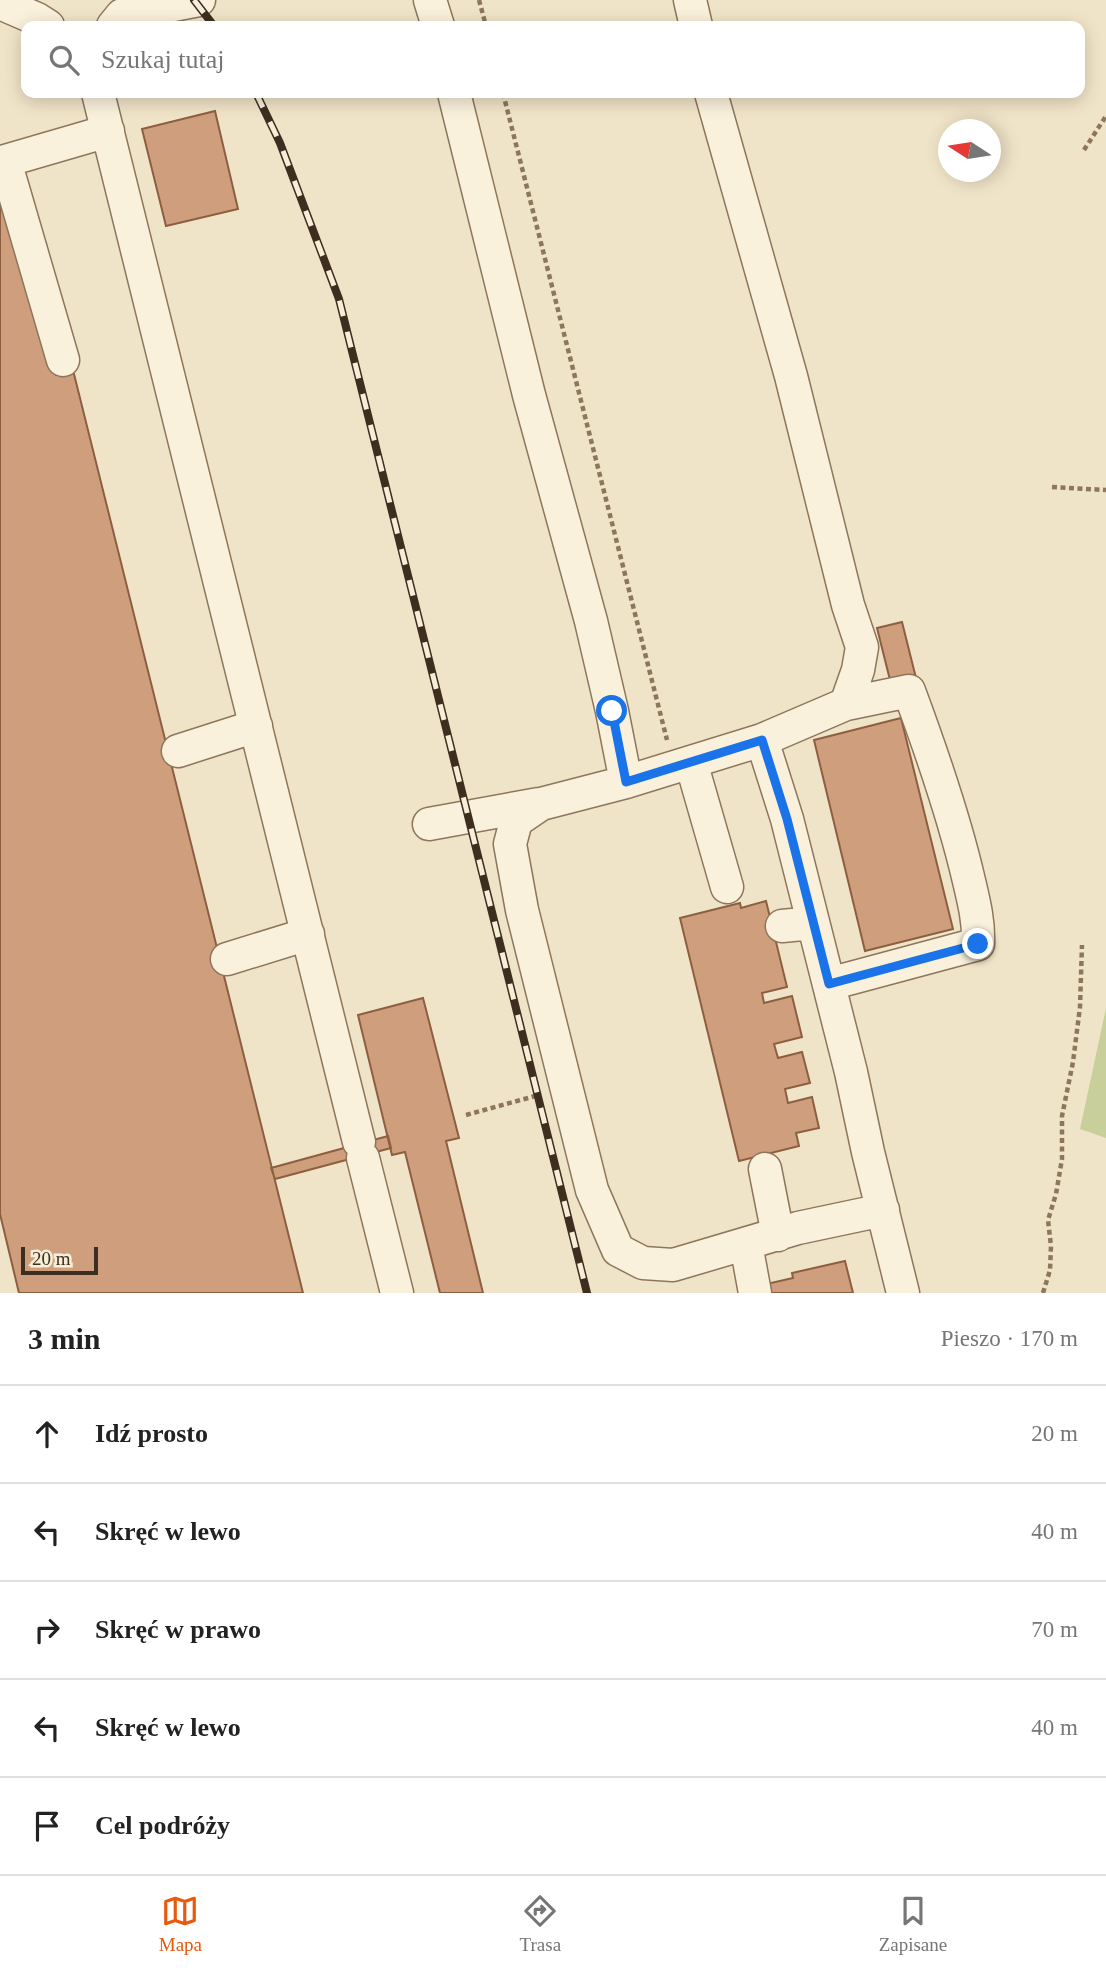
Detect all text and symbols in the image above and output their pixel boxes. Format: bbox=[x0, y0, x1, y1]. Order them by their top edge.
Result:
search box bbox=[21, 21, 1085, 98]
icon: search bbox=[45, 41, 83, 79]
text: Szukaj tutaj bbox=[101, 45, 224, 74]
north arrow bbox=[938, 119, 1001, 182]
route start bbox=[596, 695, 627, 726]
route end bbox=[962, 928, 993, 959]
scale bar bbox=[21, 1244, 98, 1276]
text: 20 m bbox=[32, 1248, 71, 1269]
text: 3 min bbox=[28, 1322, 101, 1355]
text: Pieszo · 170 m bbox=[941, 1326, 1078, 1351]
icon: ahead bbox=[28, 1415, 66, 1453]
text: Idź prosto bbox=[95, 1419, 208, 1448]
text: 20 m bbox=[1031, 1421, 1078, 1446]
icon: left bbox=[28, 1513, 66, 1551]
text: Skręć w lewo bbox=[95, 1517, 241, 1546]
text: 40 m bbox=[1031, 1519, 1078, 1544]
icon: right bbox=[28, 1611, 66, 1649]
text: Skręć w prawo bbox=[95, 1615, 261, 1644]
text: 70 m bbox=[1031, 1617, 1078, 1642]
icon: left bbox=[28, 1709, 66, 1747]
text: Skręć w lewo bbox=[95, 1713, 241, 1742]
text: 40 m bbox=[1031, 1715, 1078, 1740]
icon: arrive bbox=[28, 1807, 66, 1845]
text: Cel podróży bbox=[95, 1811, 230, 1840]
tab: Mapa bbox=[159, 1892, 202, 1956]
tab: Trasa bbox=[520, 1892, 561, 1956]
tab: Zapisane bbox=[879, 1892, 947, 1956]

